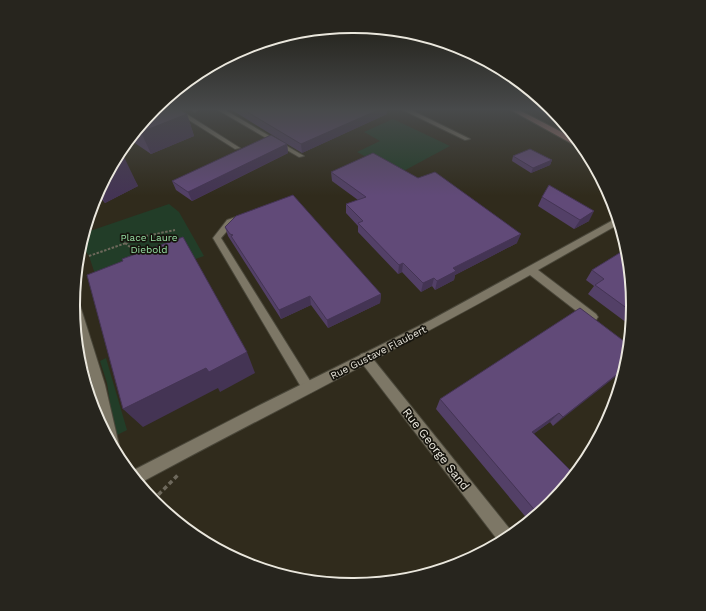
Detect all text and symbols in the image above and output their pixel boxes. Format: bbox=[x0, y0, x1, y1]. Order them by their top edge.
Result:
park label: Place Laure Diebold bbox=[120, 232, 178, 255]
street label: Rue Gustave Flaubert bbox=[329, 323, 428, 381]
street label: Rue George Sand bbox=[400, 405, 472, 493]

